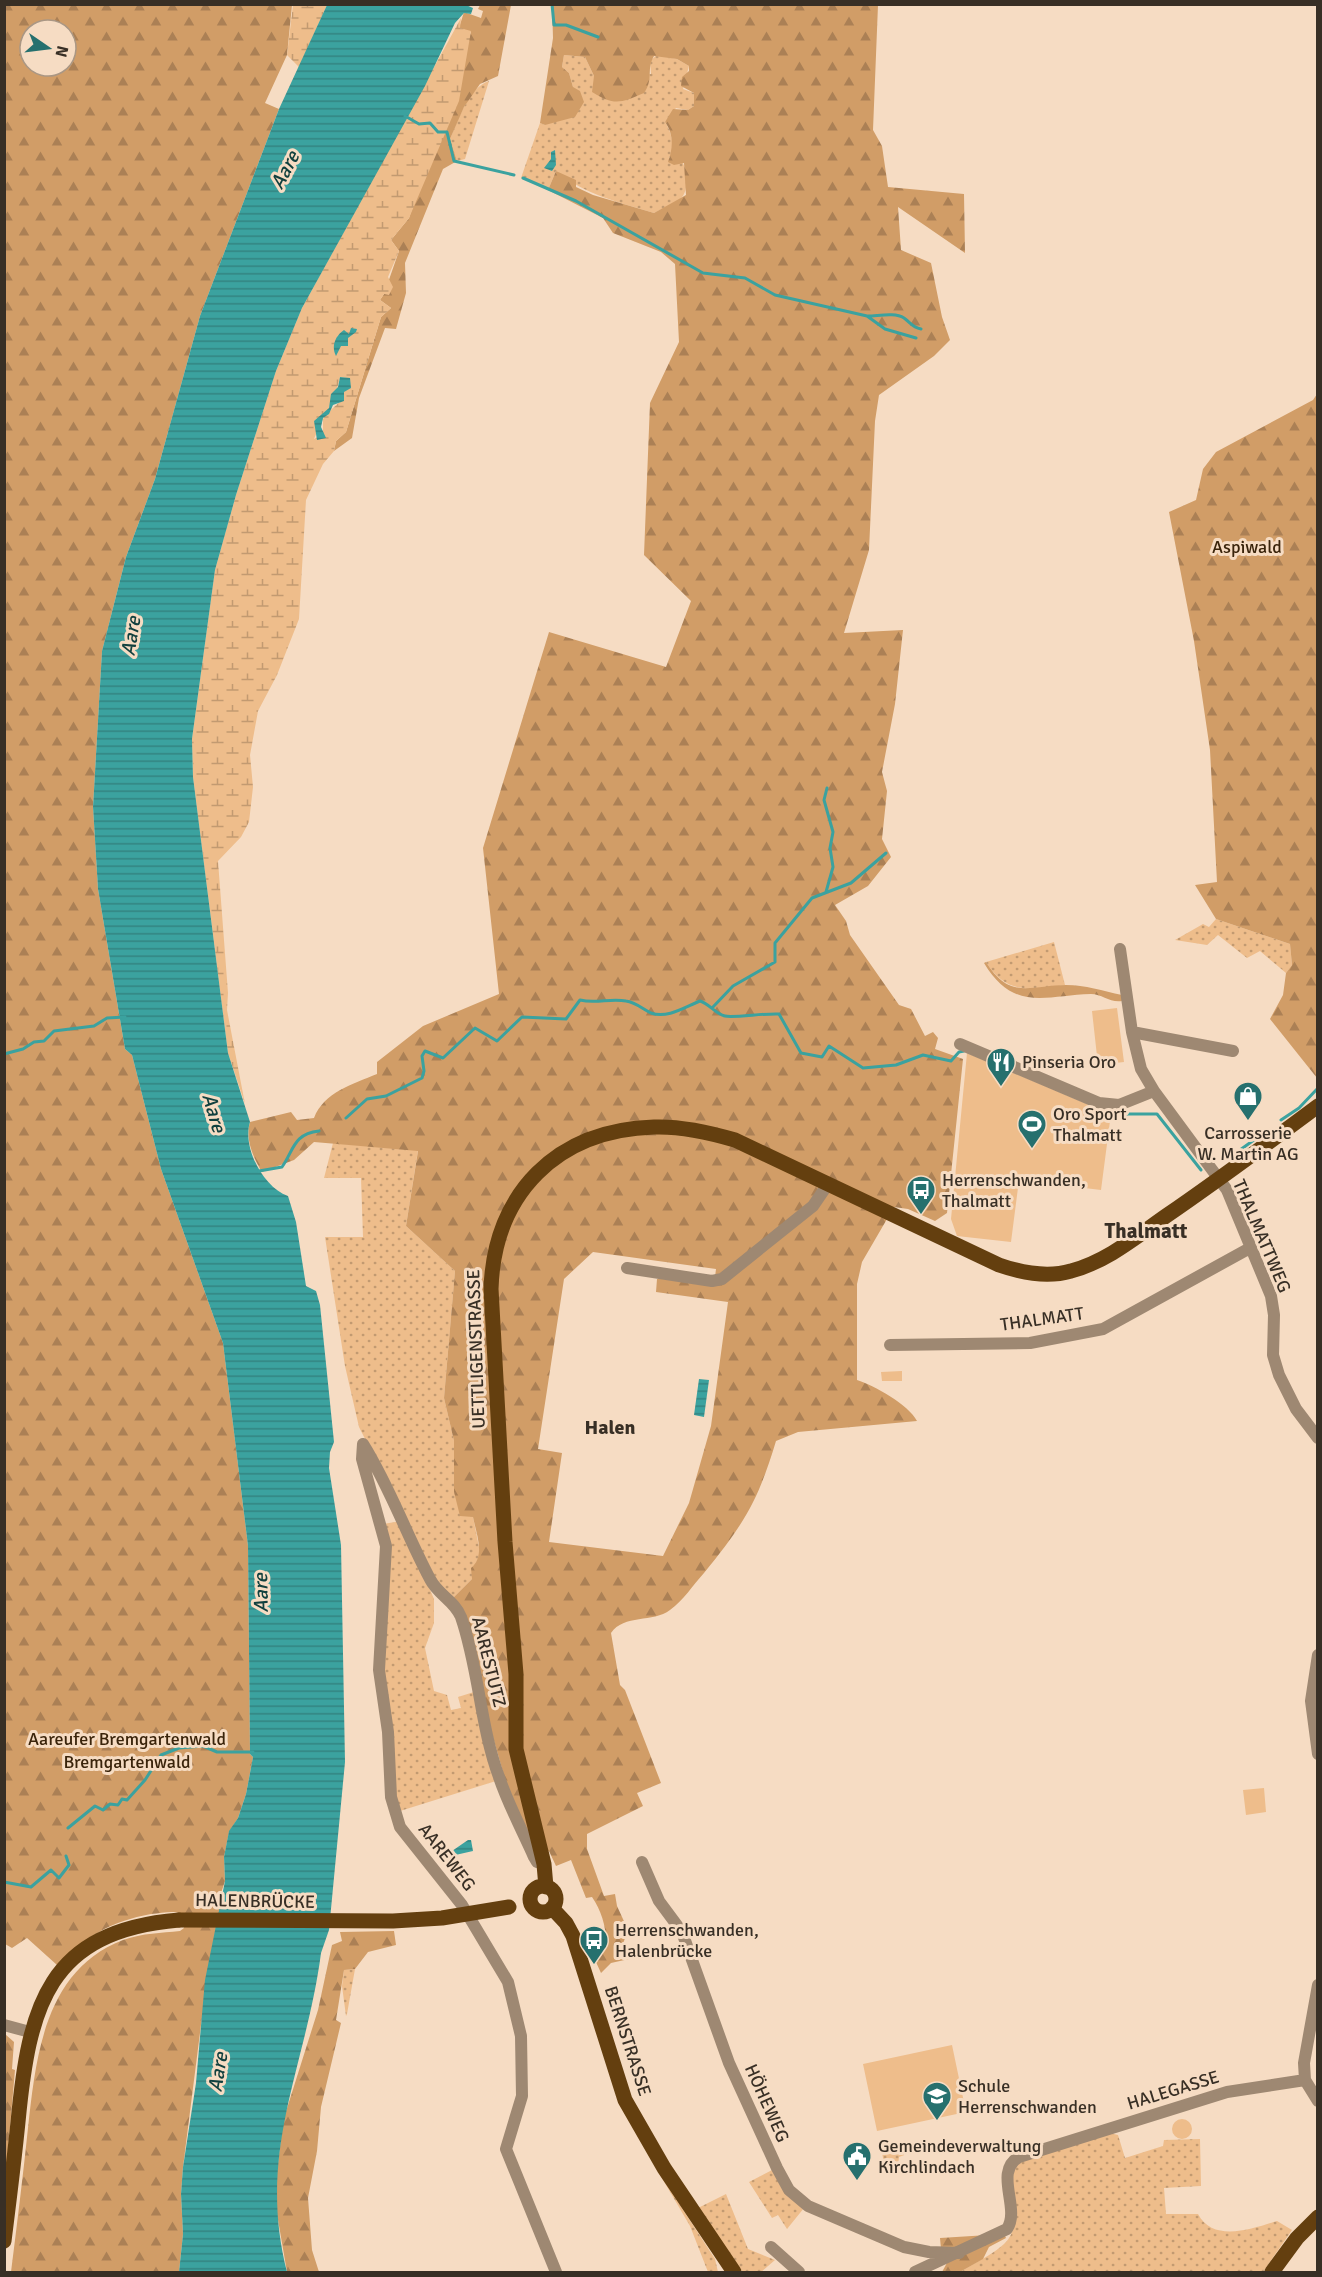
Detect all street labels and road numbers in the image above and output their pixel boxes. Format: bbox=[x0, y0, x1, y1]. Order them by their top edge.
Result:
street label: THALMATTWEG bbox=[1228, 1176, 1296, 1296]
street label: UETTLIGENSTRASSE bbox=[462, 1269, 490, 1429]
street label: THALMATT bbox=[999, 1302, 1085, 1336]
street label: AARESTUTZ bbox=[467, 1615, 511, 1709]
street label: AAREWEG bbox=[414, 1819, 480, 1895]
street label: HALENBRÜCKE bbox=[195, 1889, 315, 1913]
street label: BERNSTRASSE bbox=[600, 1983, 656, 2099]
street label: HÖHEWEG bbox=[740, 2060, 794, 2146]
street label: HALEGASSE bbox=[1124, 2066, 1222, 2114]

